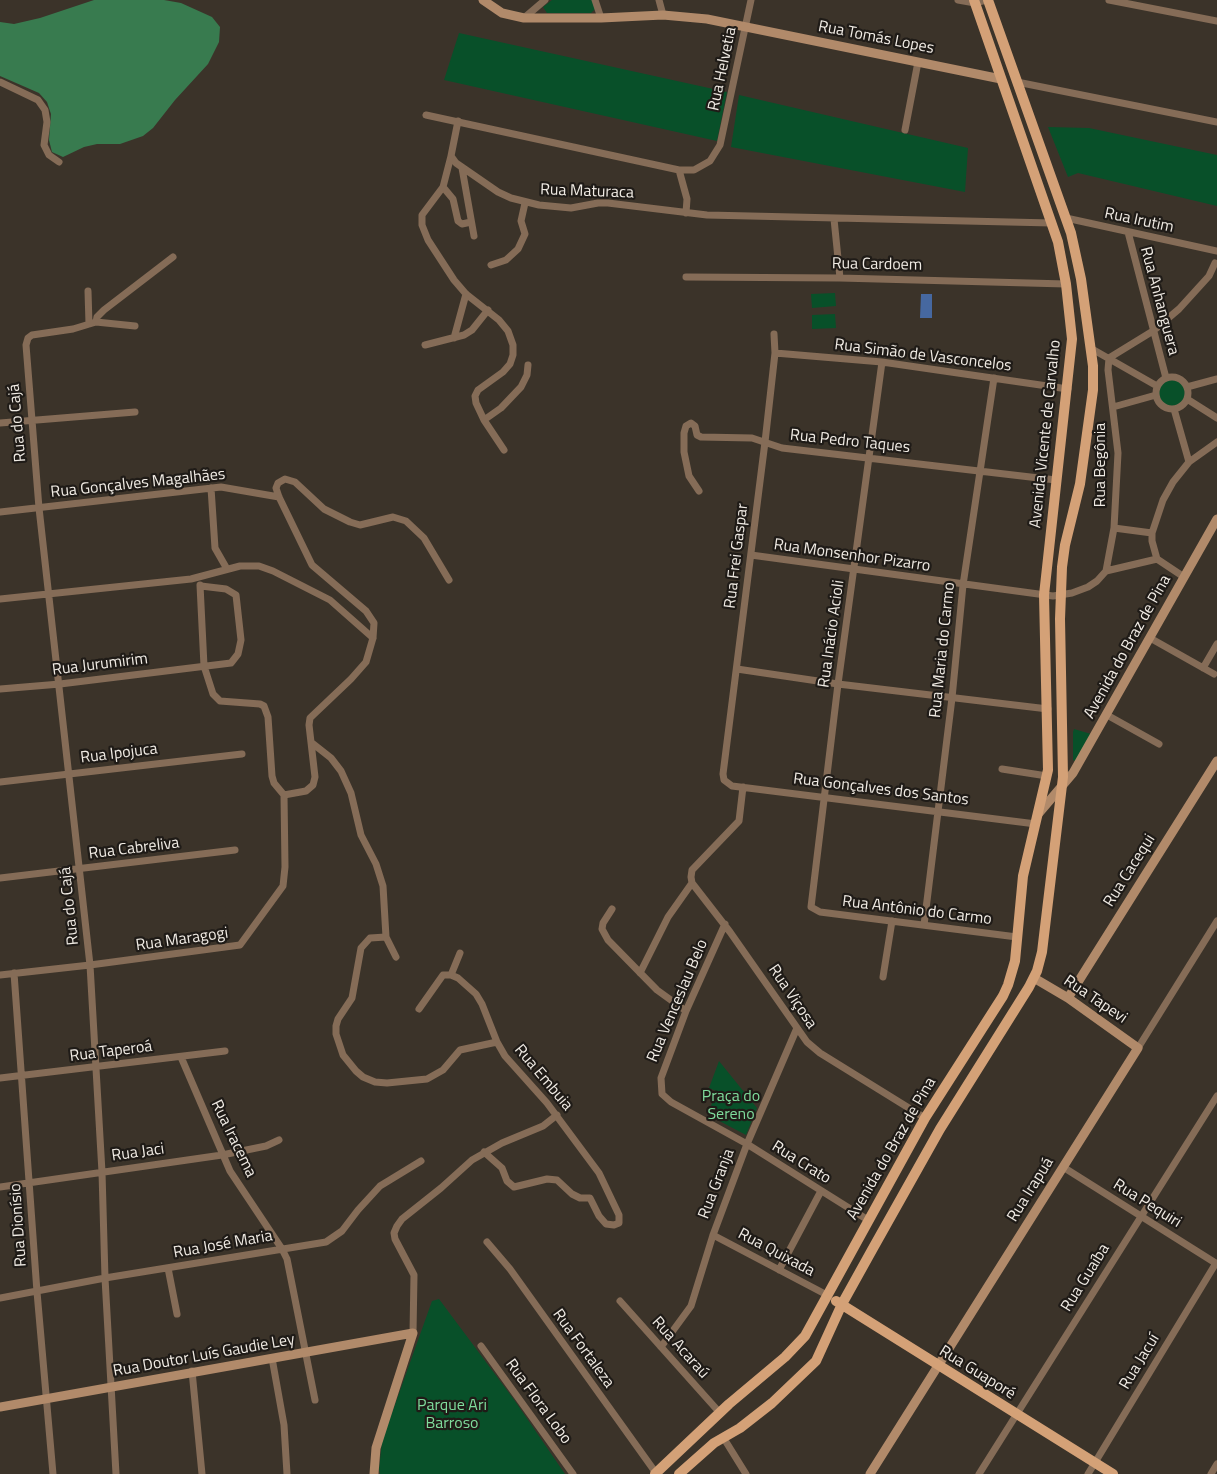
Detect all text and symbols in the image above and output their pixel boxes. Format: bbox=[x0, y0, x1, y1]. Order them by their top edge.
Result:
street label: Rua Tomás Lopes bbox=[816, 17, 936, 59]
street label: Rua Helvetia bbox=[705, 25, 741, 113]
street label: Rua Maturaca bbox=[540, 181, 634, 203]
street label: Rua Irutim bbox=[1103, 204, 1175, 238]
street label: Rua Anhanguera bbox=[1135, 245, 1183, 357]
street label: Rua Cardoem bbox=[832, 255, 922, 275]
street label: Rua Simão de Vasconcelos bbox=[833, 336, 1013, 376]
street label: Avenida Vicente de Carvalho bbox=[1027, 339, 1065, 529]
street label: Rua do Cajá bbox=[5, 383, 31, 463]
street label: Rua Begônia bbox=[1091, 423, 1111, 507]
street label: Rua Pedro Taques bbox=[789, 426, 911, 458]
street label: Rua Gonçalves Magalhães bbox=[50, 465, 226, 503]
street label: Rua Frei Gaspar bbox=[721, 502, 753, 610]
street label: Rua Monsenhor Pizarro bbox=[772, 535, 932, 577]
street label: Avenida do Braz de Pina bbox=[1081, 572, 1175, 722]
street label: Rua Inácio Acioli bbox=[815, 579, 849, 689]
street label: Rua Maria do Carmo bbox=[926, 581, 960, 719]
street label: Rua Jurumirim bbox=[51, 650, 149, 680]
street label: Rua Ipojuca bbox=[79, 740, 159, 768]
street label: Rua Gonçalves dos Santos bbox=[792, 770, 970, 810]
street label: Rua Cacequi bbox=[1100, 831, 1160, 911]
street label: Rua Cabreliva bbox=[88, 834, 180, 864]
street label: Rua do Cajá bbox=[56, 866, 84, 946]
street label: Rua Antônio do Carmo bbox=[841, 892, 993, 930]
street label: Rua Maragogi bbox=[134, 924, 230, 956]
street label: Rua Venceslau Belo bbox=[643, 937, 713, 1065]
street label: Rua Viçosa bbox=[764, 961, 820, 1033]
street label: Rua Tapevi bbox=[1060, 972, 1130, 1028]
street label: Rua Taperoá bbox=[69, 1037, 153, 1067]
street label: Rua Embuia bbox=[510, 1041, 576, 1115]
street label: Avenida do Braz de Pina bbox=[843, 1074, 941, 1224]
park label: Praça do Sereno bbox=[702, 1087, 760, 1125]
street label: Rua Iracema bbox=[206, 1097, 260, 1181]
street label: Rua Crato bbox=[768, 1137, 834, 1189]
street label: Rua Jaci bbox=[110, 1140, 166, 1166]
street label: Rua Granja bbox=[695, 1146, 739, 1222]
street label: Rua Irapuá bbox=[1004, 1154, 1058, 1226]
street label: Rua Pequiri bbox=[1109, 1176, 1185, 1232]
street label: Rua Dionísio bbox=[7, 1183, 31, 1267]
street label: Rua Quixada bbox=[734, 1225, 818, 1281]
street label: Rua José Maria bbox=[172, 1227, 274, 1263]
street label: Rua Guaíba bbox=[1058, 1241, 1114, 1315]
street label: Rua Fortaleza bbox=[548, 1306, 618, 1392]
street label: Rua Acaraú bbox=[647, 1313, 713, 1383]
street label: Rua Doutor Luís Gaudie Ley bbox=[112, 1331, 296, 1381]
street label: Rua Jacuí bbox=[1116, 1331, 1164, 1393]
street label: Rua Guaporé bbox=[935, 1342, 1019, 1404]
street label: Rua Flora Lobo bbox=[501, 1356, 575, 1448]
park label: Parque Ari Barroso bbox=[417, 1396, 487, 1434]

